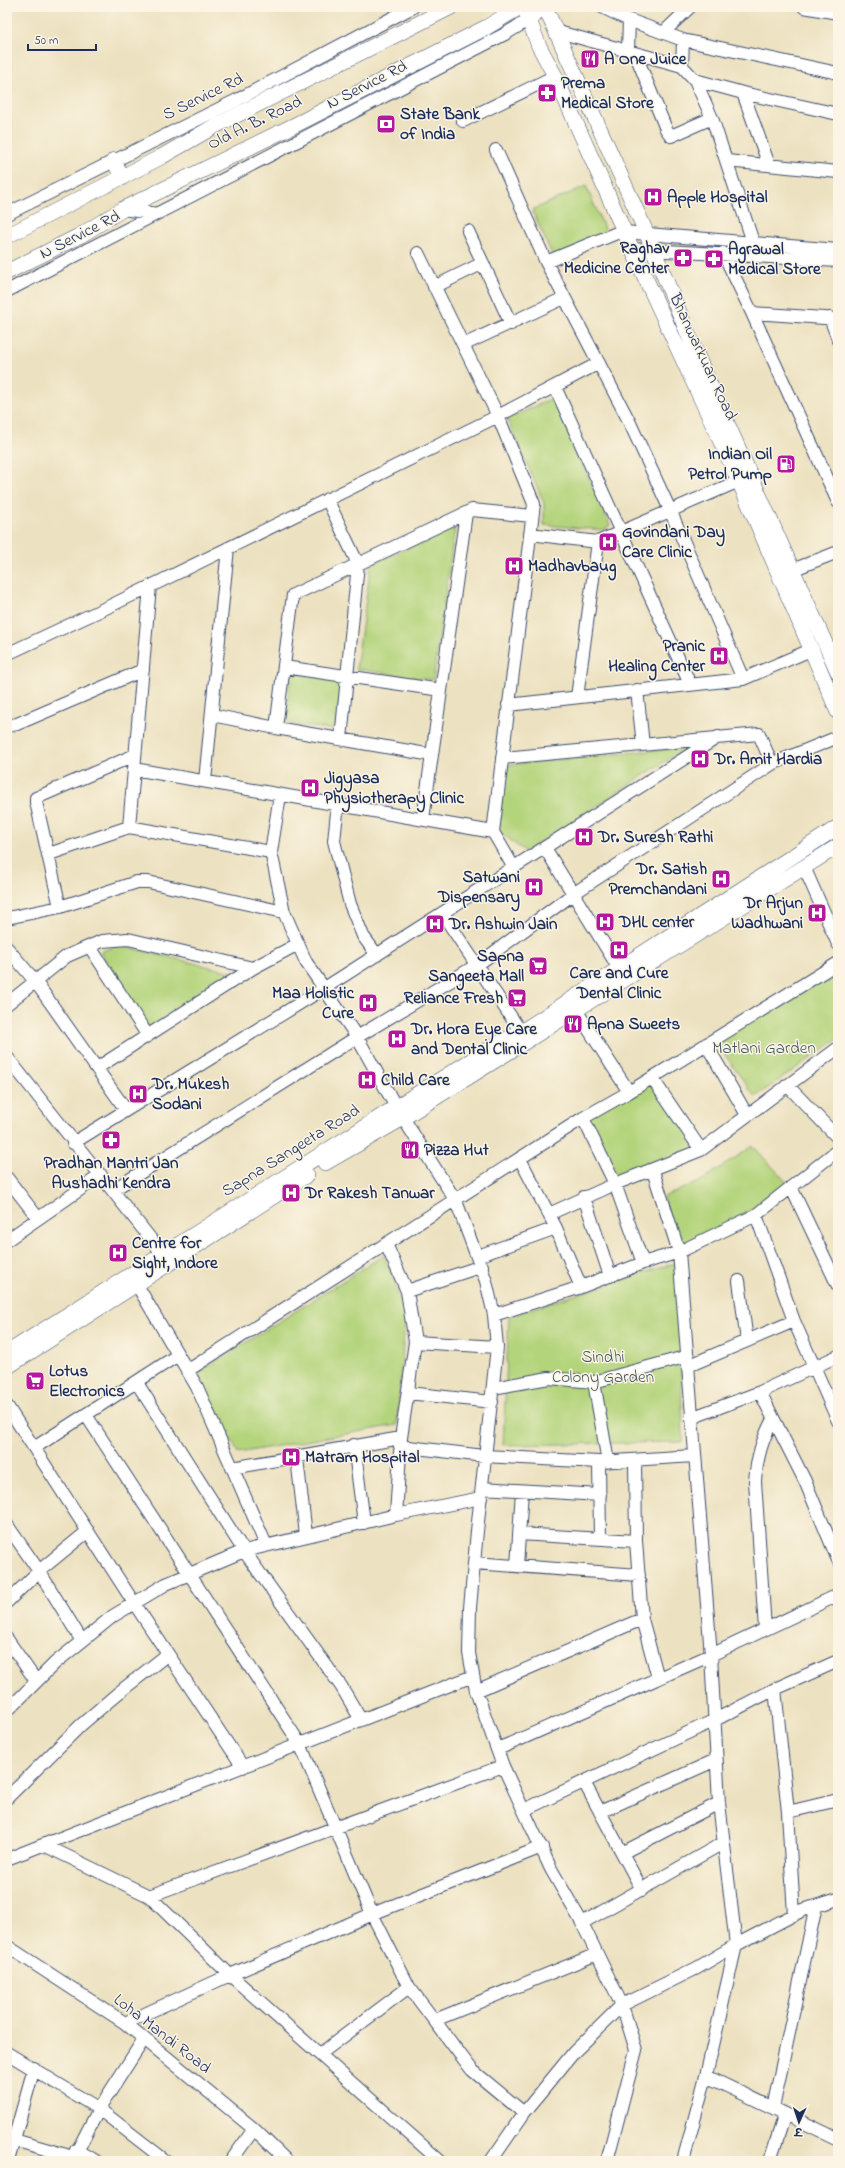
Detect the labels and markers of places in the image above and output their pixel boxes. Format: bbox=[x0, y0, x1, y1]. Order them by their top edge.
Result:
place label: A One Juice bbox=[604, 47, 688, 72]
restaurant icon: A One Juice bbox=[579, 48, 601, 70]
place label: Prema Medical Store bbox=[561, 71, 655, 116]
pharmacy icon: Prema Medical Store bbox=[536, 82, 558, 104]
place label: State Bank of India bbox=[400, 102, 480, 147]
bank icon: State Bank of India bbox=[375, 113, 397, 135]
place label: Apple Hospital bbox=[667, 185, 768, 210]
hospital icon: Apple Hospital bbox=[642, 186, 664, 208]
place label: Raghav Medicine Center bbox=[564, 236, 670, 281]
place label: Agrawal Medical Store bbox=[728, 237, 822, 282]
pharmacy icon: Raghav Medicine Center bbox=[672, 247, 694, 269]
pharmacy icon: Agrawal Medical Store bbox=[703, 248, 725, 270]
place label: Indian Oil Petrol Pump bbox=[688, 442, 772, 487]
fuel station icon: Indian Oil Petrol Pump bbox=[775, 453, 797, 475]
place label: Govindani Day Care Clinic bbox=[622, 520, 726, 565]
hospital icon: Govindani Day Care Clinic bbox=[597, 531, 619, 553]
place label: Madhavbaug bbox=[528, 554, 617, 581]
hospital icon: Madhavbaug bbox=[503, 555, 525, 577]
place label: Pranic Healing Center bbox=[608, 634, 706, 681]
hospital icon: Pranic Healing Center bbox=[708, 645, 730, 667]
place label: Dr. Amit Hardia bbox=[713, 747, 822, 772]
hospital icon: Dr. Amit Hardia bbox=[689, 748, 711, 770]
place label: Jigyasa Physiotherapy Clinic bbox=[324, 766, 464, 813]
hospital icon: Jigyasa Physiotherapy Clinic bbox=[299, 777, 321, 799]
place label: Dr. Suresh Rathi bbox=[597, 825, 713, 850]
hospital icon: Dr. Suresh Rathi bbox=[573, 826, 595, 848]
place label: Dr. Satish Premchandani bbox=[609, 857, 707, 902]
place label: Satwani Dispensary bbox=[437, 865, 521, 912]
hospital icon: Dr. Satish Premchandani bbox=[710, 868, 732, 890]
hospital icon: Satwani Dispensary bbox=[523, 876, 545, 898]
place label: Dr Arjun Wadhwani bbox=[731, 891, 804, 936]
hospital icon: Dr Arjun Wadhwani bbox=[806, 902, 828, 924]
place label: DHL center bbox=[618, 910, 695, 935]
hospital icon: DHL center bbox=[594, 911, 616, 933]
place label: Dr. Ashwin Jain bbox=[448, 912, 558, 937]
hospital icon: Dr. Ashwin Jain bbox=[424, 913, 446, 935]
hospital icon: Care and Cure Dental Clinic bbox=[608, 939, 630, 961]
place label: Sapna Sangeeta Mall bbox=[428, 944, 524, 991]
supermarket icon: Sapna Sangeeta Mall bbox=[527, 955, 549, 977]
place label: Care and Cure Dental Clinic bbox=[570, 961, 670, 1006]
place label: Maa Holistic Cure bbox=[272, 981, 355, 1026]
place label: Reliance Fresh bbox=[404, 986, 503, 1011]
supermarket icon: Reliance Fresh bbox=[506, 987, 528, 1009]
hospital icon: Maa Holistic Cure bbox=[357, 992, 379, 1014]
place label: Apna Sweets bbox=[587, 1012, 681, 1037]
restaurant icon: Apna Sweets bbox=[562, 1013, 584, 1035]
place label: Dr. Hora Eye Care and Dental Clinic bbox=[410, 1017, 538, 1062]
hospital icon: Dr. Hora Eye Care and Dental Clinic bbox=[386, 1028, 408, 1050]
place label: Child Care bbox=[381, 1068, 451, 1093]
hospital icon: Child Care bbox=[356, 1069, 378, 1091]
place label: Dr. Mukesh Sodani bbox=[151, 1072, 229, 1117]
hospital icon: Dr. Mukesh Sodani bbox=[127, 1083, 149, 1105]
pharmacy icon: Pradhan Mantri Jan Aushadhi Kendra bbox=[100, 1129, 122, 1151]
place label: Pizza Hut bbox=[424, 1138, 489, 1163]
restaurant icon: Pizza Hut bbox=[399, 1139, 421, 1161]
place label: Pradhan Mantri Jan Aushadhi Kendra bbox=[44, 1151, 179, 1196]
place label: Dr Rakesh Tanwar bbox=[304, 1181, 435, 1206]
hospital icon: Dr Rakesh Tanwar bbox=[280, 1182, 302, 1204]
place label: Centre for Sight, Indore bbox=[132, 1231, 219, 1278]
hospital icon: Centre for Sight, Indore bbox=[107, 1242, 129, 1264]
place label: Lotus Electronics bbox=[49, 1359, 125, 1404]
supermarket icon: Lotus Electronics bbox=[24, 1370, 46, 1392]
place label: Matram Hospital bbox=[305, 1445, 420, 1470]
hospital icon: Matram Hospital bbox=[280, 1446, 302, 1468]

